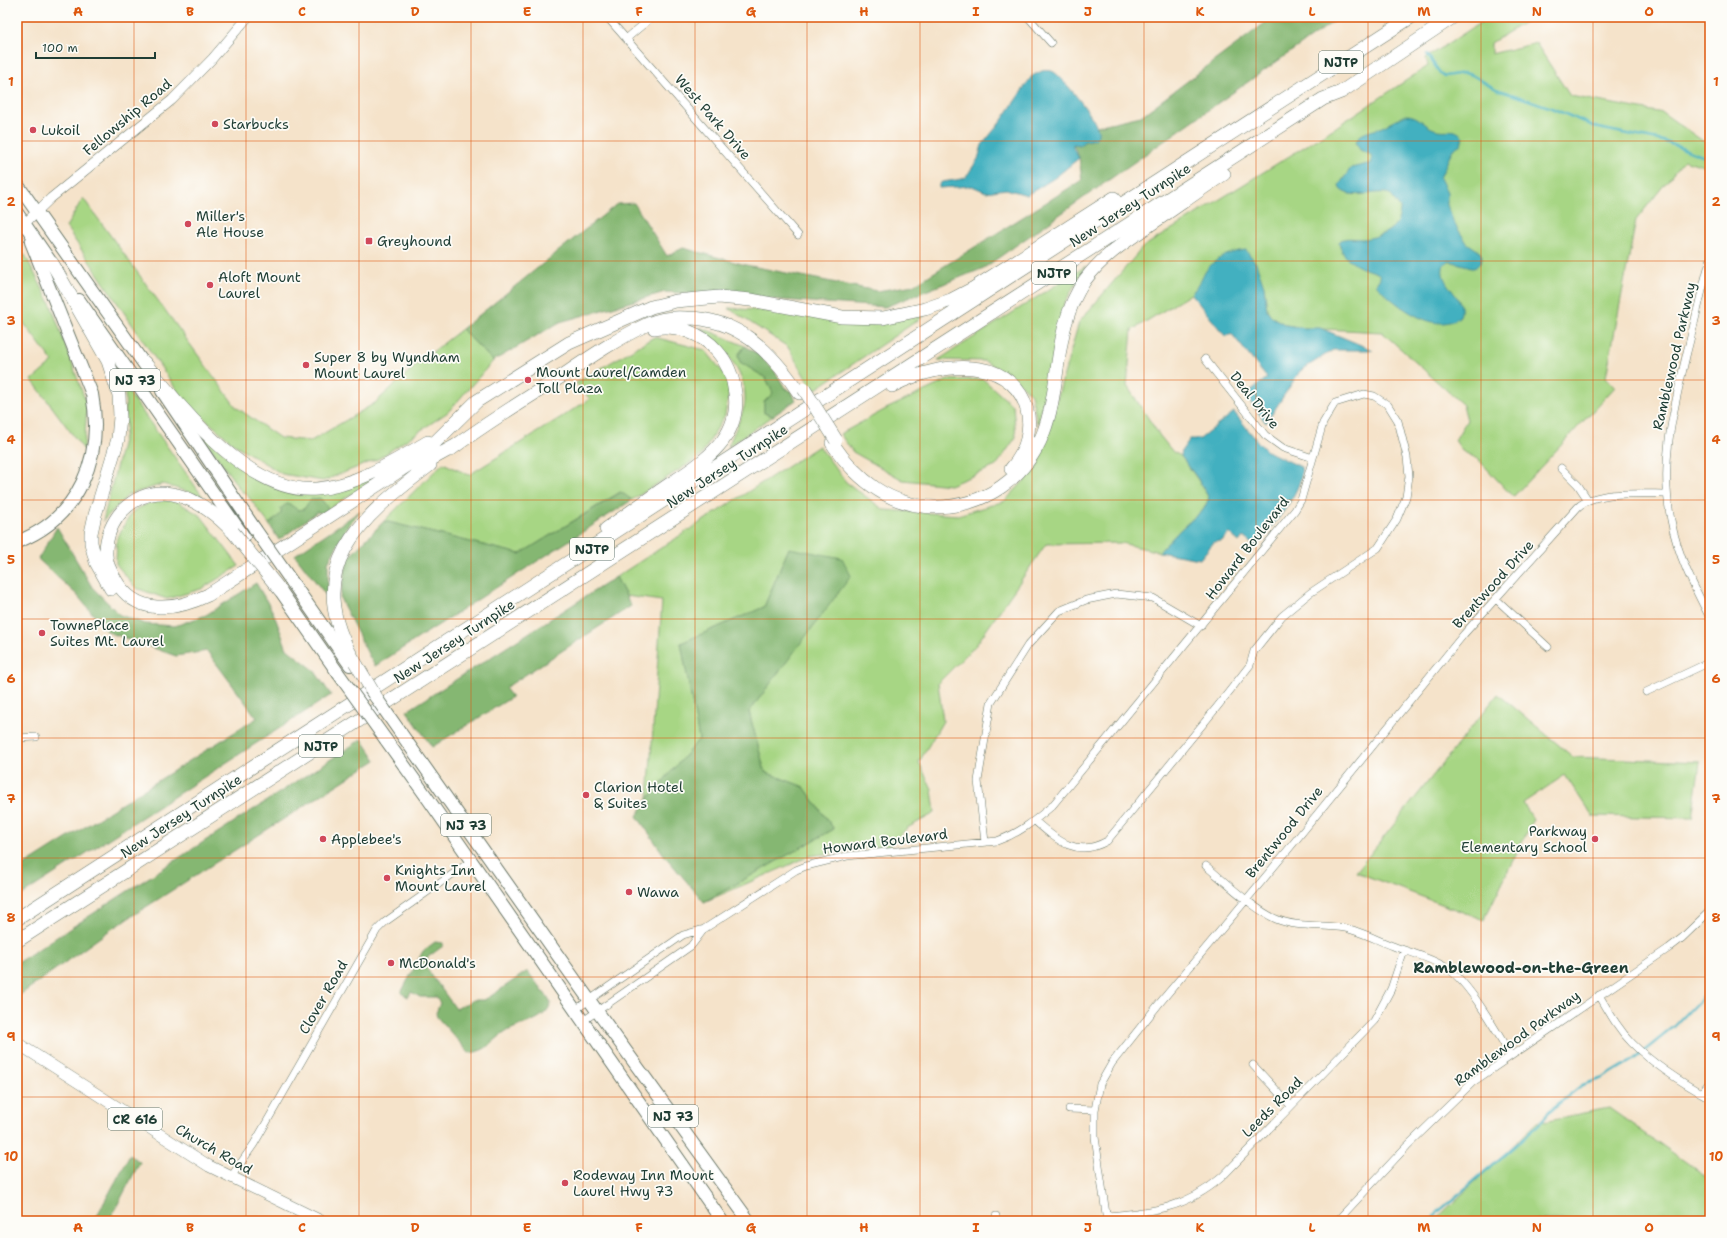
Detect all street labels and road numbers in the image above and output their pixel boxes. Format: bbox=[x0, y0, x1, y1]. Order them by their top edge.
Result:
road number: NJTP bbox=[1319, 51, 1363, 73]
street label: West Park Drive bbox=[671, 71, 755, 163]
street label: Fellowship Road bbox=[79, 75, 175, 159]
street label: New Jersey Turnpike bbox=[1066, 159, 1194, 251]
road number: NJTP bbox=[1032, 262, 1076, 284]
street label: Ramblewood Parkway bbox=[1648, 280, 1700, 432]
street label: Deal Drive bbox=[1226, 368, 1284, 432]
road number: NJ 73 bbox=[110, 369, 160, 391]
street label: New Jersey Turnpike bbox=[663, 420, 791, 512]
street label: Howard Boulevard bbox=[1201, 493, 1293, 603]
street label: Brentwood Drive bbox=[1448, 536, 1538, 632]
road number: NJTP bbox=[570, 538, 614, 560]
street label: New Jersey Turnpike bbox=[390, 595, 518, 687]
road number: NJTP bbox=[299, 735, 343, 757]
street label: New Jersey Turnpike bbox=[117, 770, 245, 862]
street label: Brentwood Drive bbox=[1241, 782, 1327, 882]
road number: NJ 73 bbox=[441, 814, 491, 836]
street label: Howard Boulevard bbox=[821, 824, 949, 858]
street label: Clover Road bbox=[295, 957, 351, 1037]
street label: Ramblewood Parkway bbox=[1451, 986, 1583, 1090]
street label: Leeds Road bbox=[1238, 1073, 1306, 1141]
road number: NJ 73 bbox=[648, 1105, 698, 1127]
road number: CR 616 bbox=[108, 1108, 162, 1130]
street label: Church Road bbox=[172, 1120, 256, 1178]

